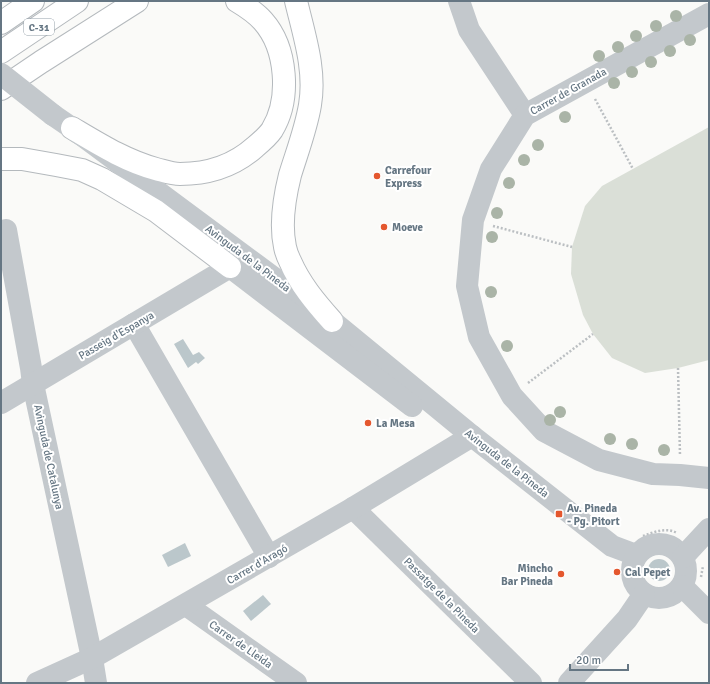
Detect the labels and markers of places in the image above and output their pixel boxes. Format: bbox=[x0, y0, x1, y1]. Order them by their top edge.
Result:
place label: Carrefour Express bbox=[385, 164, 432, 190]
marker: Carrefour Express bbox=[372, 171, 382, 181]
place label: Moeve bbox=[392, 221, 423, 234]
marker: Moeve bbox=[379, 222, 389, 232]
place label: La Mesa bbox=[376, 417, 415, 430]
marker: La Mesa bbox=[363, 418, 373, 428]
place label: Av. Pineda - Pg. Pitort bbox=[567, 502, 620, 528]
marker: Av. Pineda - Pg. Pitort bbox=[554, 509, 564, 519]
place label: Mincho Bar Pineda bbox=[501, 562, 553, 588]
place label: Cal Pepet bbox=[625, 566, 670, 579]
marker: Cal Pepet bbox=[612, 567, 622, 577]
marker: Mincho Bar Pineda bbox=[556, 569, 566, 579]

